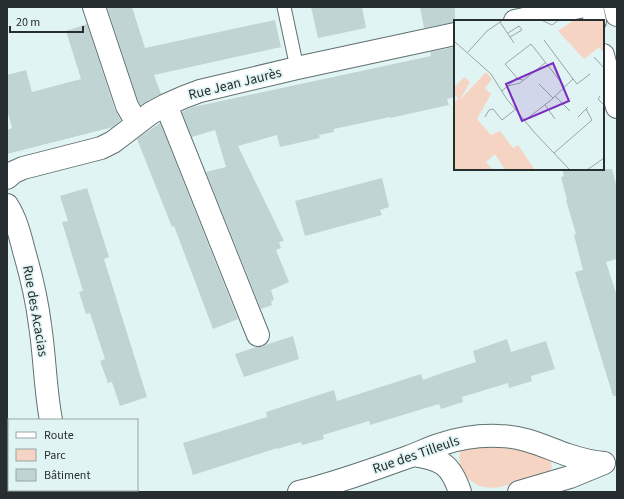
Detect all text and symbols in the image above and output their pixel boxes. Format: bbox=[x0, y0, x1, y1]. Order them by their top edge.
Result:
scale bar bbox=[10, 8, 83, 34]
text: 20 m bbox=[16, 14, 40, 31]
inset map bbox=[454, 20, 604, 170]
street label: Rue Jean Jaurès bbox=[186, 63, 284, 105]
street label: Rue des Acacias bbox=[17, 264, 53, 358]
legend bbox=[8, 419, 138, 491]
text: Route bbox=[44, 427, 74, 444]
street label: Rue des Tilleuls bbox=[370, 431, 462, 479]
text: Parc bbox=[44, 447, 66, 464]
text: Bâtiment bbox=[44, 467, 90, 484]

